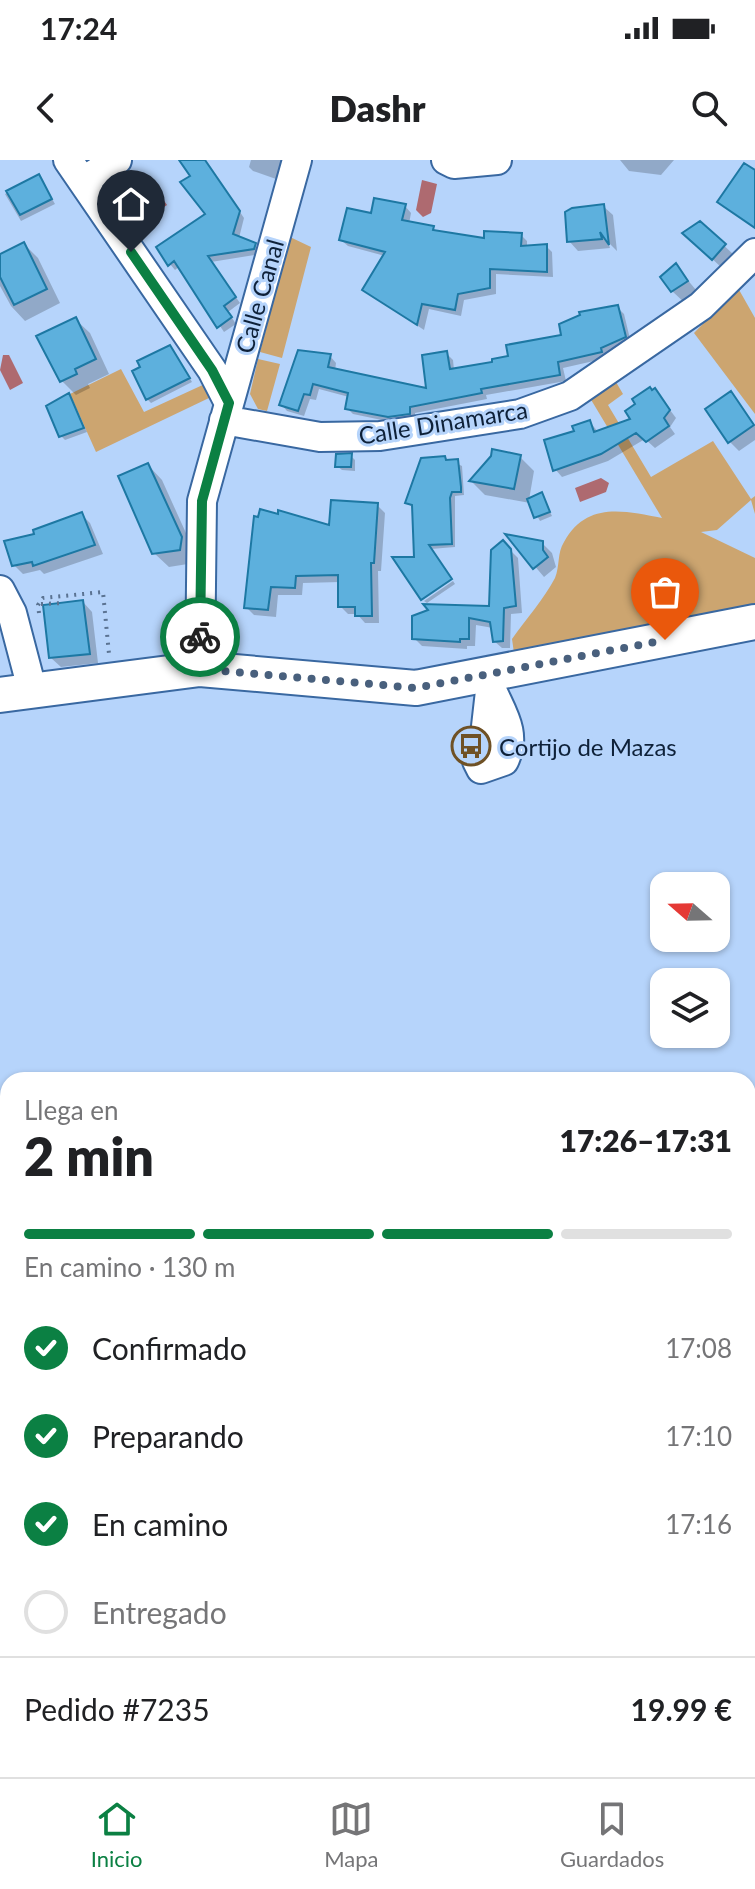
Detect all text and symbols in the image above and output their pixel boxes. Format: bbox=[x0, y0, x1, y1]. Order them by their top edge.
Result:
text: 17:24 bbox=[40, 10, 117, 46]
icon: back bbox=[24, 86, 68, 130]
text: Dashr bbox=[330, 86, 425, 130]
icon: search bbox=[687, 86, 731, 130]
pin bbox=[97, 170, 165, 252]
icon: home bbox=[109, 182, 153, 226]
street label: Calle Canal bbox=[229, 236, 289, 356]
street label: Calle Dinamarca bbox=[357, 394, 529, 450]
pin bbox=[631, 558, 699, 640]
icon: bag bbox=[643, 570, 687, 614]
courier bbox=[160, 597, 240, 677]
icon: bike bbox=[178, 615, 222, 659]
bus stop icon: Cortijo de Mazas bbox=[450, 725, 492, 767]
place label: Cortijo de Mazas bbox=[499, 732, 677, 761]
north arrow bbox=[650, 872, 730, 952]
map controls bbox=[650, 872, 730, 1048]
button: layers bbox=[650, 968, 730, 1048]
text: Llega en bbox=[24, 1094, 119, 1126]
text: 17:26–17:31 bbox=[559, 1122, 732, 1158]
text: 2 min bbox=[24, 1125, 154, 1187]
text: En camino · 130 m bbox=[24, 1251, 235, 1283]
icon: check bbox=[24, 1326, 68, 1370]
text: Confirmado bbox=[92, 1330, 247, 1366]
text: 17:08 bbox=[665, 1332, 732, 1364]
icon: check bbox=[24, 1414, 68, 1458]
text: Preparando bbox=[92, 1418, 244, 1454]
text: 17:10 bbox=[665, 1420, 732, 1452]
icon: check bbox=[24, 1502, 68, 1546]
text: En camino bbox=[92, 1506, 228, 1542]
text: 17:16 bbox=[665, 1508, 732, 1540]
text: Entregado bbox=[92, 1594, 227, 1630]
text: Pedido #7235 bbox=[24, 1691, 210, 1727]
text: 19.99 € bbox=[631, 1691, 732, 1727]
tab: Inicio bbox=[91, 1797, 143, 1872]
tab: Mapa bbox=[324, 1797, 378, 1872]
tab: Guardados bbox=[560, 1797, 664, 1872]

